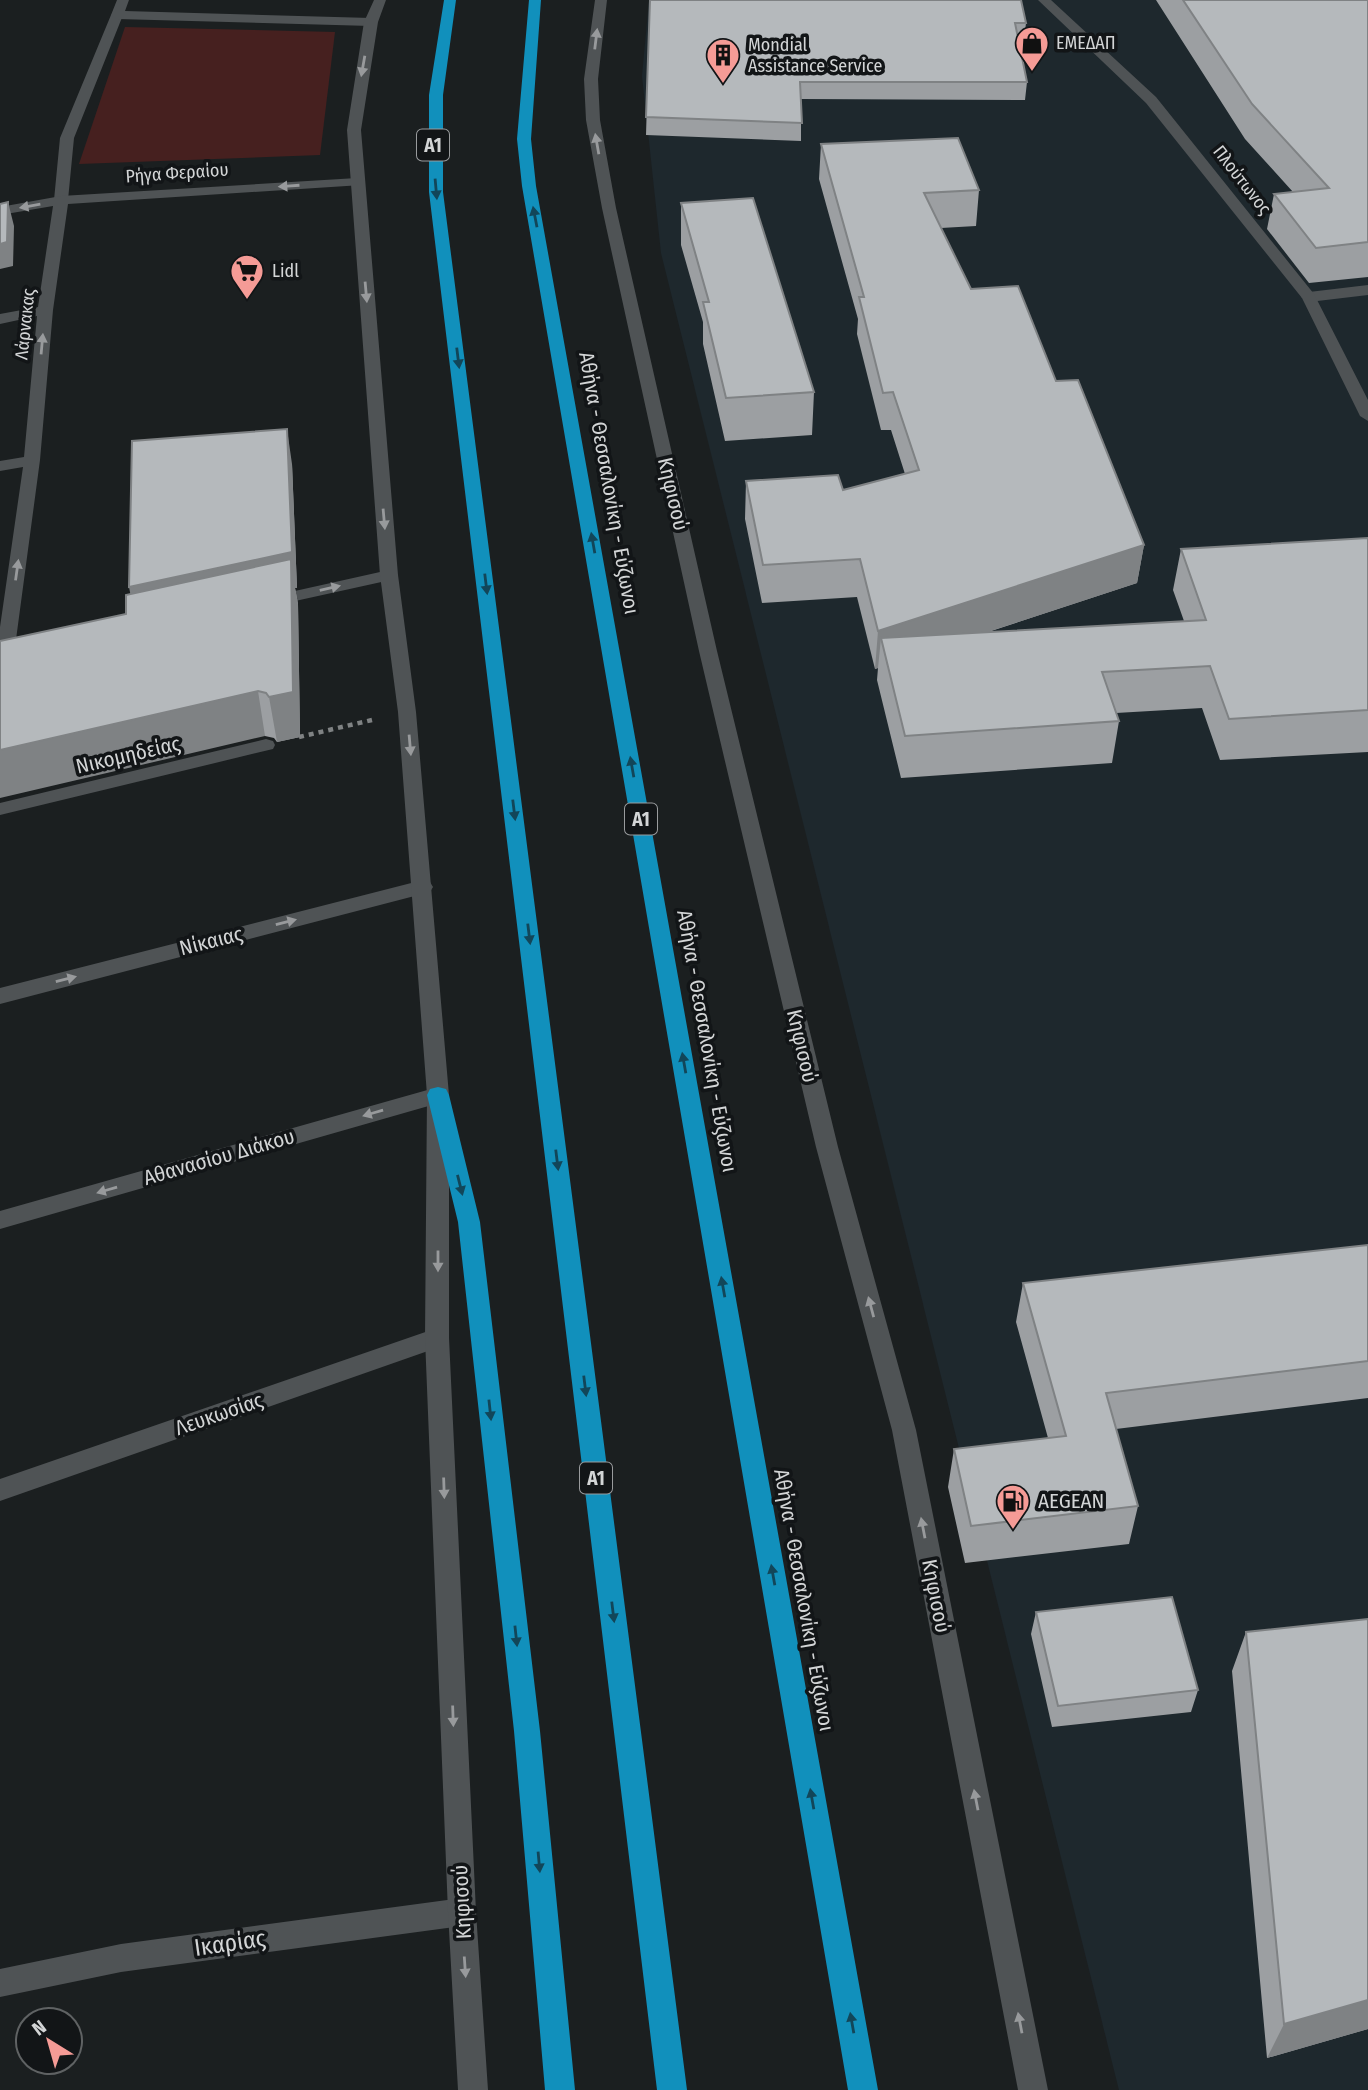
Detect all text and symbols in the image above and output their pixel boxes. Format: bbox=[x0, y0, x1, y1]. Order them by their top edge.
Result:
shop icon: ΕΜΕΔΑΠ bbox=[1013, 24, 1051, 73]
one-way arrow bbox=[591, 28, 602, 50]
place label: ΕΜΕΔΑΠ bbox=[1056, 32, 1116, 54]
place label: Mondial Assistance Service bbox=[748, 34, 882, 77]
building icon: Mondial Assistance Service bbox=[704, 36, 742, 85]
one-way arrow bbox=[357, 55, 368, 77]
road number: Α1 bbox=[417, 130, 449, 160]
one-way arrow bbox=[591, 133, 602, 155]
street label: Πλούτωνος bbox=[1208, 141, 1276, 219]
street label: Ρήγα Φεραίου bbox=[125, 158, 229, 188]
one-way arrow bbox=[431, 179, 442, 201]
one-way arrow bbox=[278, 181, 300, 192]
one-way arrow bbox=[19, 200, 41, 211]
one-way arrow bbox=[529, 206, 540, 228]
supermarket icon: Lidl bbox=[228, 252, 266, 301]
place label: Lidl bbox=[272, 260, 299, 282]
one-way arrow bbox=[361, 281, 372, 303]
street label: Λάρνακας bbox=[10, 287, 40, 361]
one-way arrow bbox=[37, 333, 48, 355]
one-way arrow bbox=[452, 347, 463, 369]
street label: Αθήνα - Θεσσαλονίκη - Εύζωνοι bbox=[573, 350, 645, 616]
street label: Κηφισού bbox=[652, 455, 694, 533]
one-way arrow bbox=[379, 508, 390, 530]
one-way arrow bbox=[587, 532, 598, 554]
one-way arrow bbox=[11, 559, 22, 581]
one-way arrow bbox=[480, 573, 491, 595]
one-way arrow bbox=[319, 583, 341, 594]
street label: Νικομηδείας bbox=[73, 730, 183, 780]
one-way arrow bbox=[405, 734, 416, 756]
one-way arrow bbox=[626, 756, 637, 778]
one-way arrow bbox=[508, 799, 519, 821]
road number: Α1 bbox=[625, 804, 657, 834]
street label: Αθήνα - Θεσσαλονίκη - Εύζωνοι bbox=[671, 908, 743, 1174]
one-way arrow bbox=[276, 916, 298, 927]
street label: Νίκαιας bbox=[177, 921, 245, 961]
one-way arrow bbox=[523, 923, 534, 945]
one-way arrow bbox=[55, 973, 77, 984]
street label: Κηφισού bbox=[781, 1007, 823, 1085]
one-way arrow bbox=[678, 1052, 689, 1074]
one-way arrow bbox=[362, 1109, 383, 1119]
street label: Αθανασίου Διάκου bbox=[140, 1123, 298, 1191]
one-way arrow bbox=[551, 1149, 562, 1171]
one-way arrow bbox=[455, 1174, 466, 1196]
one-way arrow bbox=[96, 1185, 117, 1195]
one-way arrow bbox=[432, 1250, 444, 1272]
one-way arrow bbox=[717, 1276, 728, 1298]
one-way arrow bbox=[865, 1296, 876, 1318]
one-way arrow bbox=[579, 1375, 590, 1397]
street label: Λευκωσίας bbox=[172, 1387, 267, 1441]
one-way arrow bbox=[485, 1399, 496, 1421]
road number: Α1 bbox=[580, 1462, 612, 1494]
street label: Αθήνα - Θεσσαλονίκη - Εύζωνοι bbox=[768, 1467, 840, 1733]
one-way arrow bbox=[438, 1478, 449, 1500]
fuel station icon: AEGEAN bbox=[994, 1482, 1032, 1531]
place label: AEGEAN bbox=[1038, 1488, 1104, 1514]
one-way arrow bbox=[918, 1517, 929, 1539]
street label: Κηφισού bbox=[916, 1557, 956, 1635]
one-way arrow bbox=[767, 1563, 778, 1585]
one-way arrow bbox=[607, 1601, 618, 1623]
one-way arrow bbox=[511, 1625, 522, 1647]
one-way arrow bbox=[448, 1705, 459, 1727]
one-way arrow bbox=[807, 1788, 818, 1810]
one-way arrow bbox=[971, 1789, 982, 1811]
one-way arrow bbox=[534, 1852, 545, 1874]
street label: Κηφισού bbox=[447, 1864, 477, 1940]
street label: Ικαρίας bbox=[193, 1924, 267, 1962]
one-way arrow bbox=[460, 1957, 471, 1979]
north arrow bbox=[14, 2006, 84, 2076]
one-way arrow bbox=[846, 2012, 857, 2034]
one-way arrow bbox=[1014, 2012, 1025, 2034]
text: N bbox=[28, 2015, 51, 2040]

